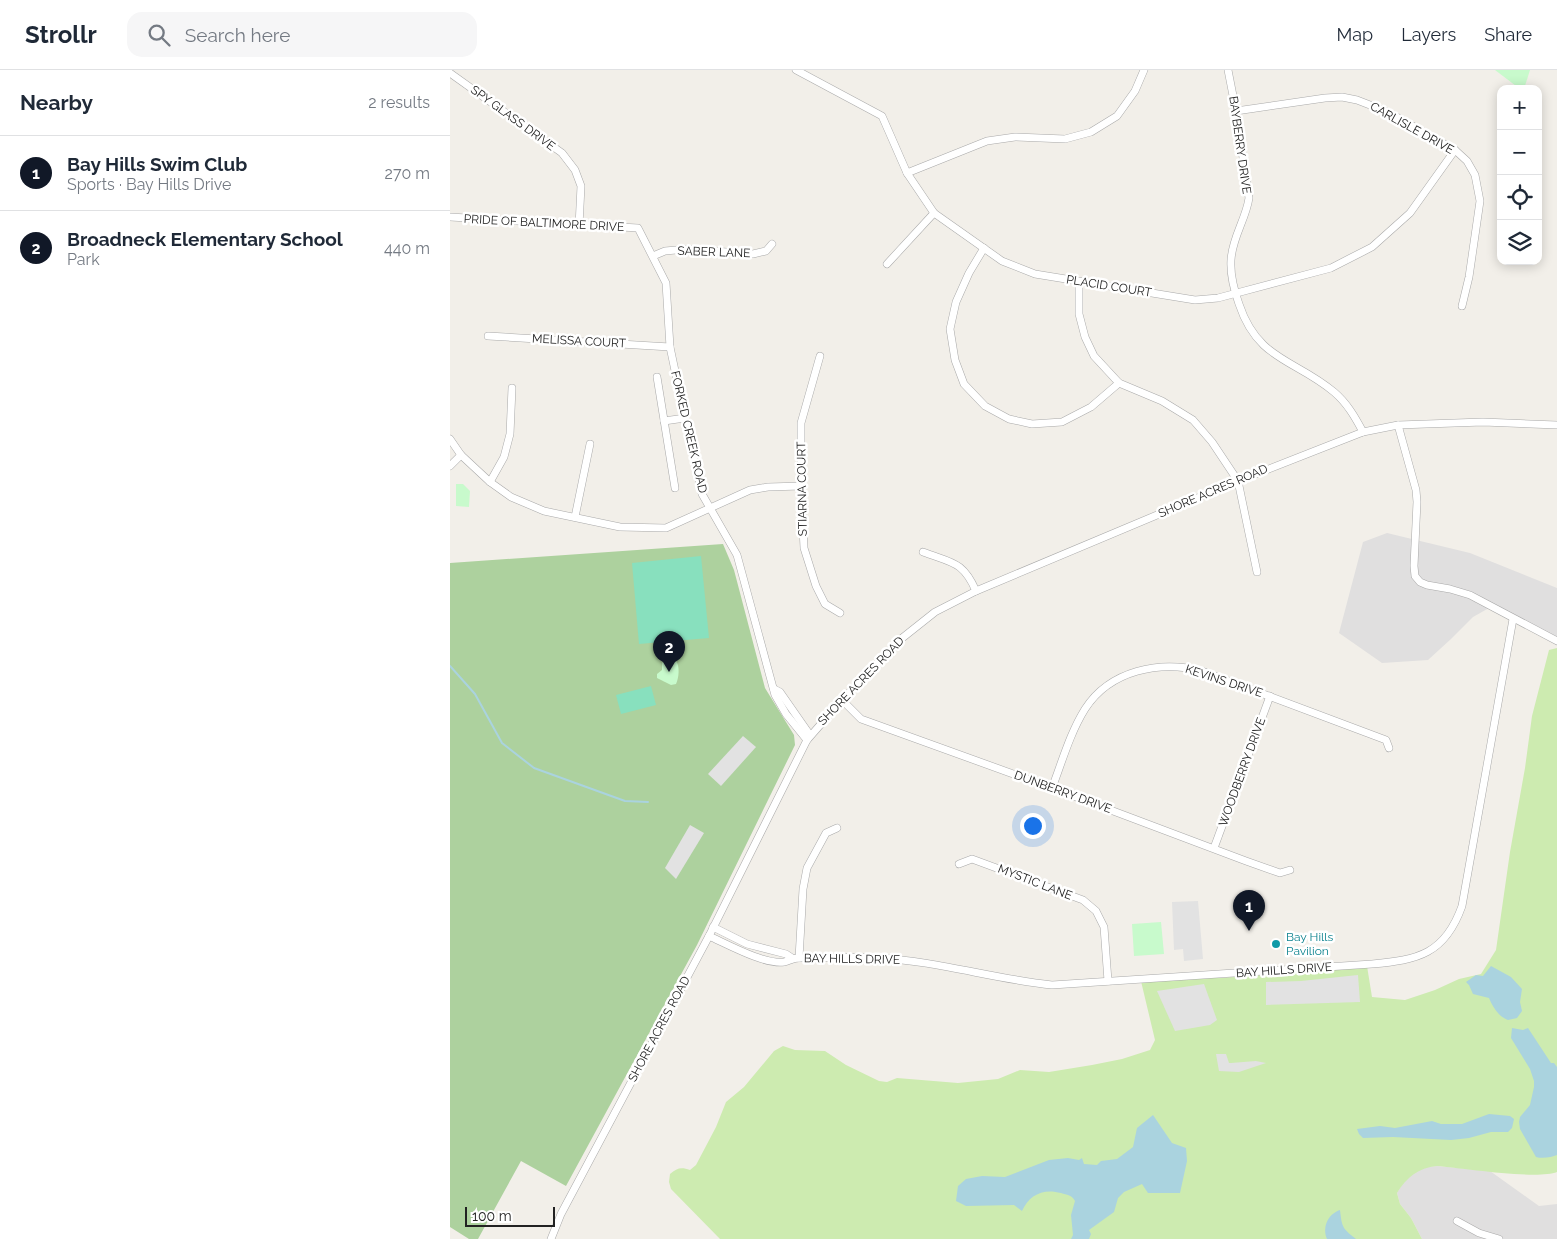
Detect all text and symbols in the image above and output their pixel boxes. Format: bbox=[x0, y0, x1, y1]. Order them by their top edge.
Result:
search box bbox=[127, 12, 477, 57]
text: Strollr bbox=[25, 20, 97, 49]
icon: search bbox=[145, 21, 173, 49]
text: Search here bbox=[185, 24, 290, 46]
text: Map bbox=[1337, 24, 1373, 45]
text: Layers bbox=[1401, 24, 1456, 45]
text: Share bbox=[1484, 24, 1532, 45]
street label: SPY GLASS DRIVE bbox=[468, 83, 558, 153]
map controls bbox=[1497, 85, 1542, 265]
button: + bbox=[1497, 85, 1542, 130]
text: Nearby bbox=[20, 90, 93, 115]
text: 2 results bbox=[368, 93, 430, 112]
street label: BAYBERRY DRIVE bbox=[1226, 95, 1254, 195]
street label: CARLISLE DRIVE bbox=[1368, 99, 1456, 157]
button: − bbox=[1497, 130, 1542, 175]
text: Bay Hills Swim Club bbox=[67, 153, 247, 175]
text: 1 bbox=[32, 164, 40, 183]
text: 270 m bbox=[385, 164, 430, 183]
text: Sports · Bay Hills Drive bbox=[67, 175, 231, 194]
button: locate bbox=[1497, 175, 1542, 220]
street label: PRIDE OF BALTIMORE DRIVE bbox=[463, 212, 625, 234]
button: layers bbox=[1497, 220, 1542, 265]
text: Broadneck Elementary School bbox=[67, 228, 343, 250]
text: 2 bbox=[31, 239, 41, 258]
text: 440 m bbox=[384, 239, 430, 258]
street label: SABER LANE bbox=[677, 244, 751, 260]
text: Park bbox=[67, 250, 100, 269]
street label: PLACID COURT bbox=[1065, 272, 1153, 300]
street label: MELISSA COURT bbox=[532, 332, 627, 350]
street label: FORKED CREEK ROAD bbox=[668, 370, 710, 495]
street label: STIARNA COURT bbox=[794, 441, 810, 537]
street label: SHORE ACRES ROAD bbox=[1156, 461, 1270, 520]
pin: 2 bbox=[653, 631, 685, 672]
street label: SHORE ACRES ROAD bbox=[815, 634, 907, 728]
street label: KEVINS DRIVE bbox=[1184, 662, 1264, 700]
street label: WOODBERRY DRIVE bbox=[1216, 716, 1268, 828]
street label: DUNBERRY DRIVE bbox=[1012, 768, 1114, 816]
your location bbox=[1020, 813, 1046, 839]
street label: MYSTIC LANE bbox=[996, 861, 1074, 903]
pin: 1 bbox=[1233, 890, 1265, 931]
place label: Bay Hills Pavilion bbox=[1286, 930, 1334, 958]
marker: Bay Hills Pavilion bbox=[1270, 938, 1282, 950]
street label: BAY HILLS DRIVE bbox=[804, 951, 900, 967]
street label: BAY HILLS DRIVE bbox=[1235, 960, 1333, 980]
street label: SHORE ACRES ROAD bbox=[625, 973, 693, 1084]
scale bar bbox=[465, 1204, 555, 1227]
text: 100 m bbox=[472, 1208, 512, 1224]

